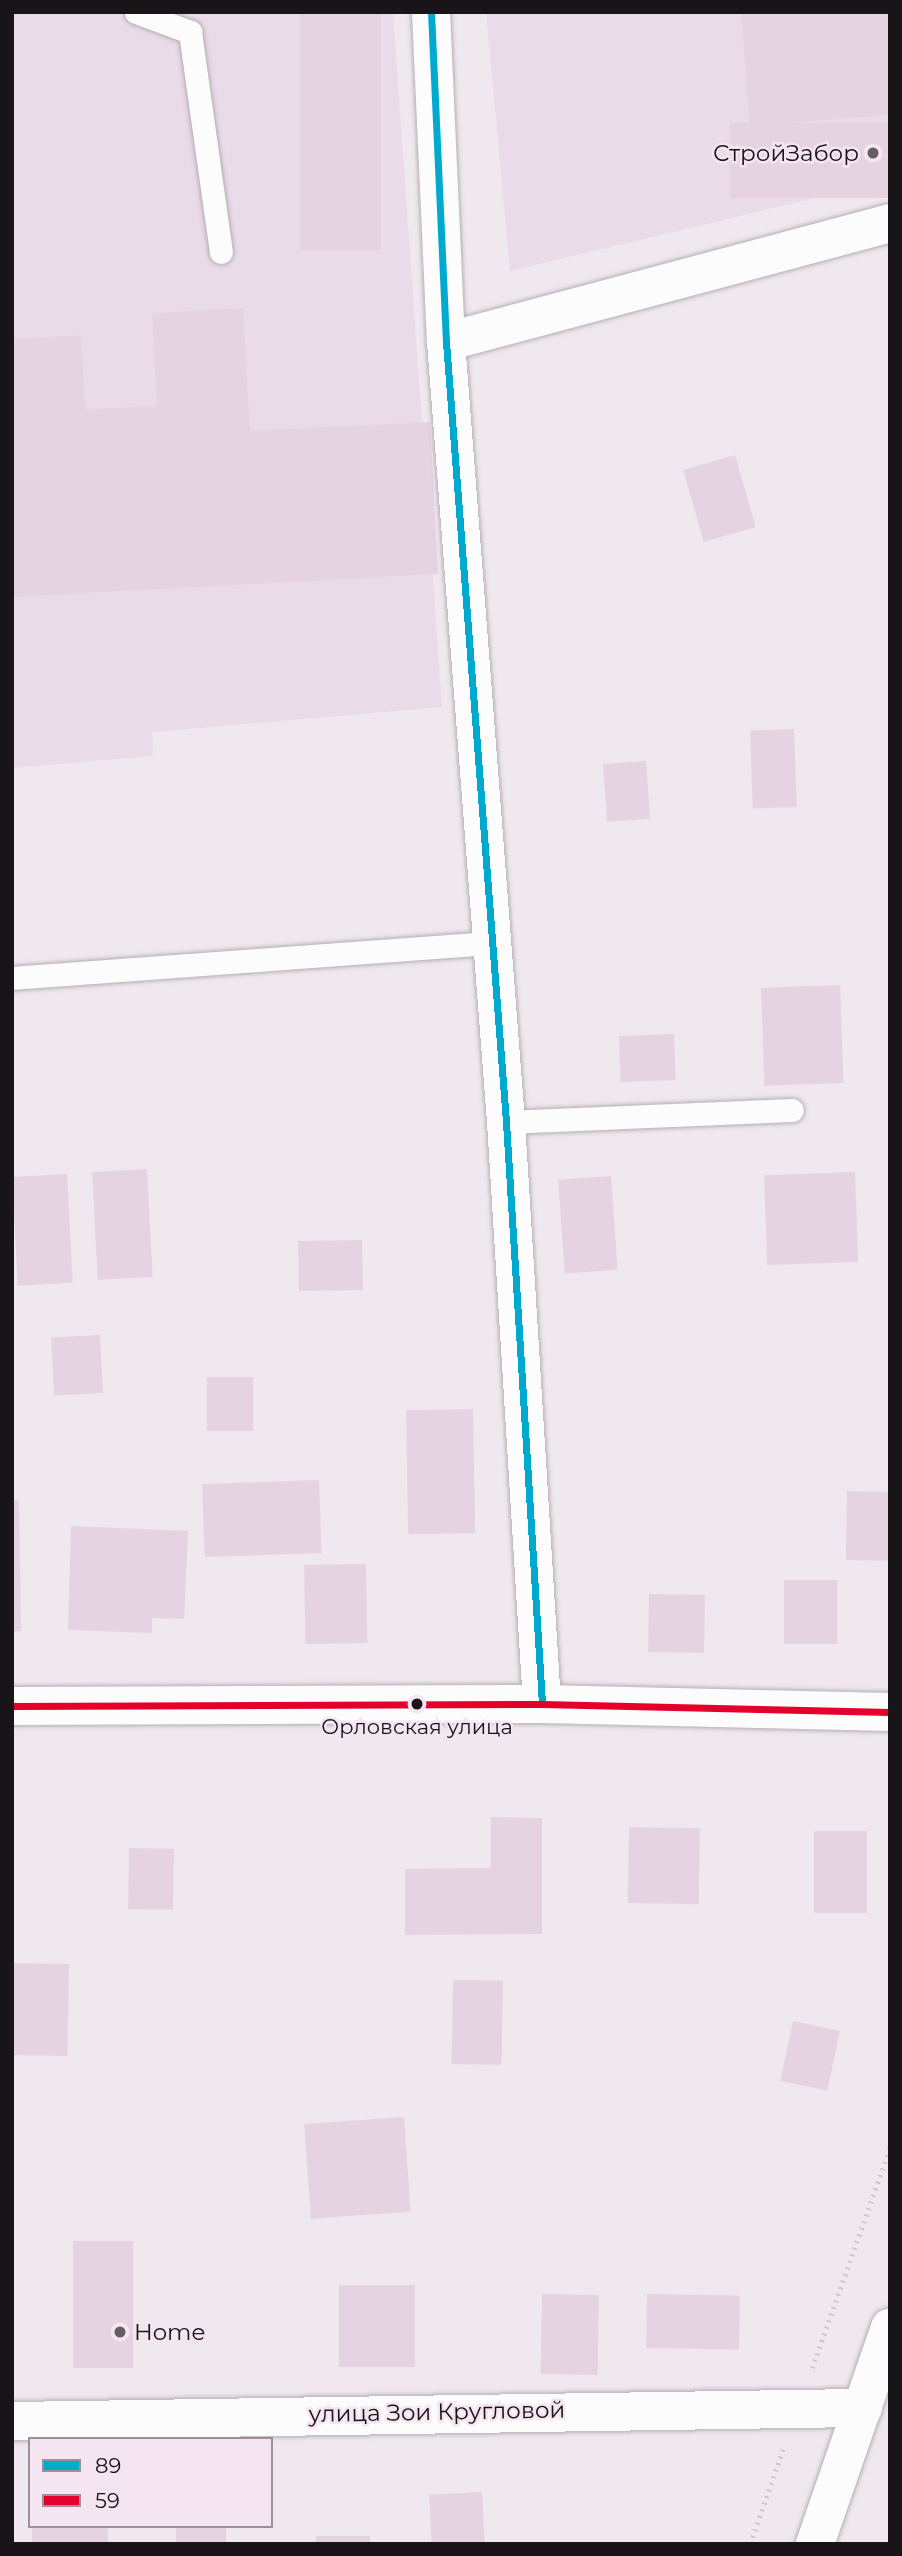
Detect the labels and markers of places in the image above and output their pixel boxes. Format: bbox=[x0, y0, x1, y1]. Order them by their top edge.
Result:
place label: СтройЗабор bbox=[713, 139, 859, 167]
marker: СтройЗабор bbox=[865, 145, 881, 161]
marker: Орловская улица bbox=[410, 1697, 424, 1711]
place label: Орловская улица bbox=[321, 1714, 513, 1740]
place label: Home bbox=[134, 2318, 205, 2346]
marker: Home bbox=[112, 2324, 128, 2340]

